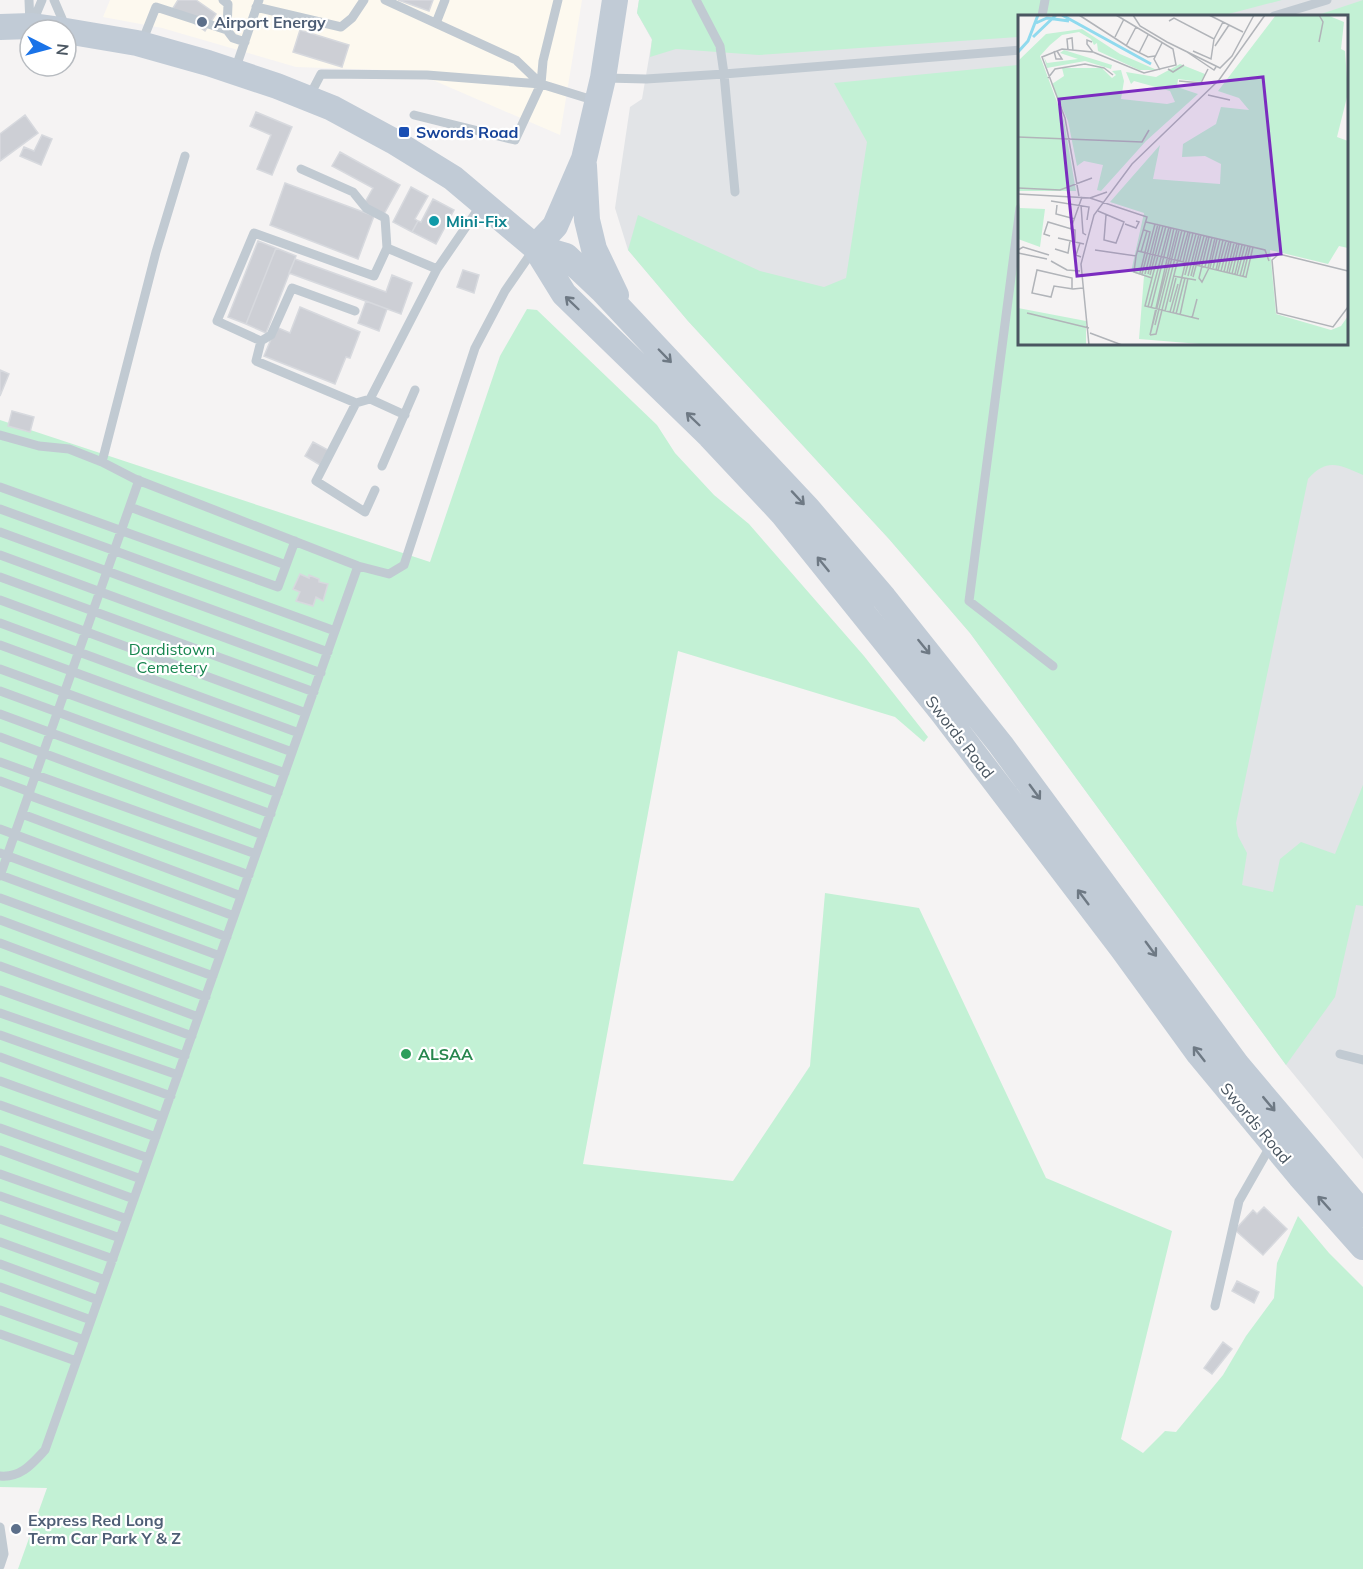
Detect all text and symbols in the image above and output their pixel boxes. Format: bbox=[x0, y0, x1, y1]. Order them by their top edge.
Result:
place label: Airport Energy bbox=[214, 12, 326, 32]
marker: Airport Energy bbox=[195, 15, 209, 29]
inset map bbox=[1018, 15, 1348, 345]
north arrow bbox=[18, 18, 78, 78]
text: N bbox=[52, 43, 73, 57]
place label: Swords Road bbox=[416, 122, 518, 142]
marker: Swords Road bbox=[397, 125, 411, 139]
place label: Mini-Fix bbox=[446, 211, 507, 231]
marker: Mini-Fix bbox=[427, 214, 441, 228]
one-way arrow bbox=[565, 295, 580, 310]
one-way arrow bbox=[658, 349, 672, 364]
one-way arrow bbox=[686, 412, 701, 426]
one-way arrow bbox=[791, 491, 806, 506]
one-way arrow bbox=[817, 556, 830, 572]
park label: Dardistown Cemetery bbox=[129, 639, 215, 677]
one-way arrow bbox=[918, 639, 931, 655]
street label: Swords Road bbox=[922, 692, 998, 782]
one-way arrow bbox=[1029, 783, 1042, 799]
one-way arrow bbox=[1076, 889, 1089, 905]
one-way arrow bbox=[1145, 940, 1157, 956]
place label: ALSAA bbox=[418, 1044, 473, 1064]
one-way arrow bbox=[1193, 1046, 1205, 1062]
marker: ALSAA bbox=[399, 1047, 413, 1061]
street label: Swords Road bbox=[1216, 1078, 1296, 1168]
one-way arrow bbox=[1262, 1096, 1276, 1111]
one-way arrow bbox=[1317, 1196, 1331, 1211]
place label: Express Red Long Term Car Park Y & Z bbox=[28, 1510, 181, 1548]
marker: Express Red Long Term Car Park Y & Z bbox=[9, 1522, 23, 1536]

